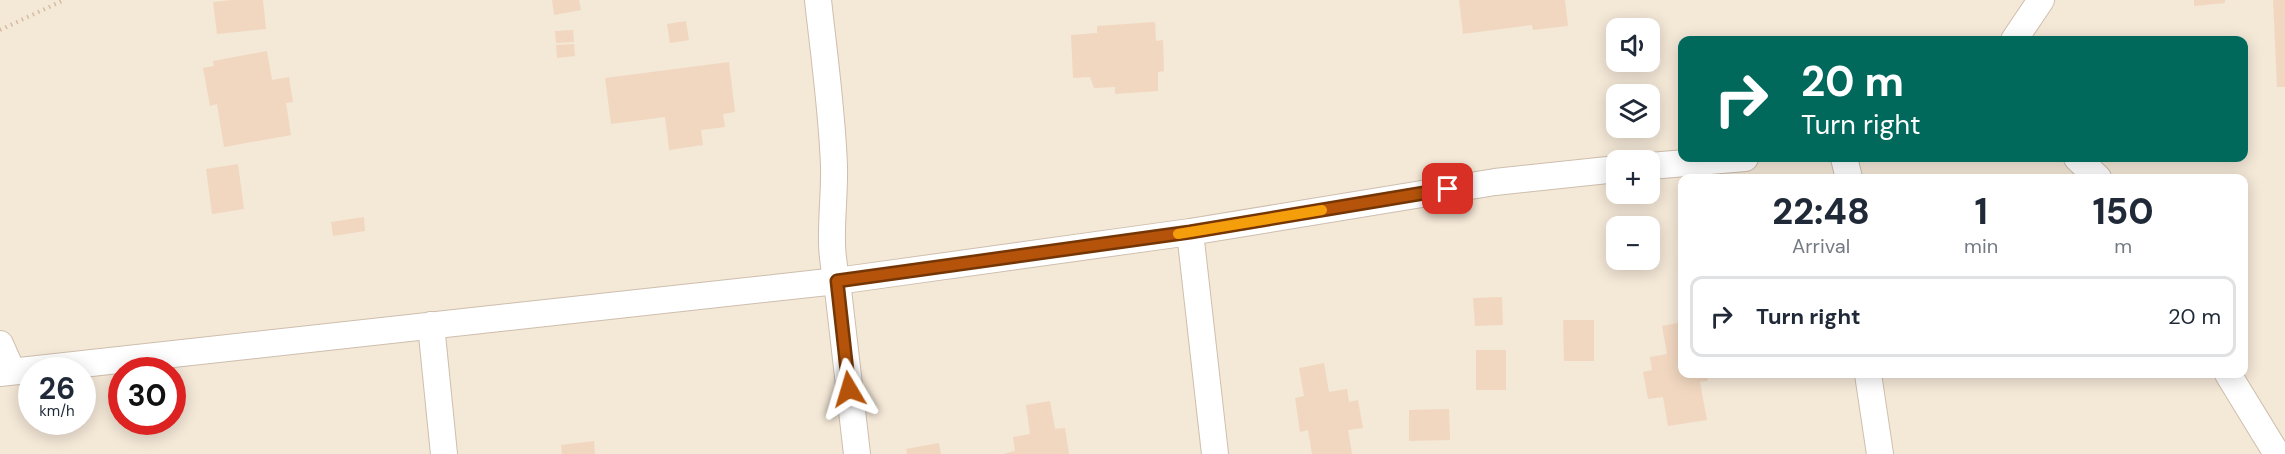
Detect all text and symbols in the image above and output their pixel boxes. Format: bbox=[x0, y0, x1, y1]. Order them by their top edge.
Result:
map controls bbox=[1606, 18, 1660, 270]
button: sound bbox=[1606, 18, 1660, 72]
text: 20 m bbox=[1801, 54, 1904, 109]
icon: right bbox=[1702, 60, 1780, 138]
button: layers bbox=[1606, 84, 1660, 138]
text: Turn right bbox=[1801, 107, 1921, 142]
button: + bbox=[1606, 150, 1660, 204]
pin bbox=[1422, 163, 1473, 214]
icon: arrive bbox=[1431, 172, 1464, 205]
text: 22:48 bbox=[1772, 188, 1870, 235]
text: 1 bbox=[1974, 188, 1988, 235]
text: 150 bbox=[2093, 188, 2154, 235]
button: − bbox=[1606, 216, 1660, 270]
text: Arrival bbox=[1792, 233, 1850, 259]
text: min bbox=[1964, 233, 1998, 259]
text: m bbox=[2114, 233, 2132, 259]
icon: right bbox=[1705, 300, 1738, 333]
text: Turn right bbox=[1756, 302, 1861, 331]
text: 20 m bbox=[2168, 302, 2221, 331]
speed limit sign: 30 bbox=[108, 357, 186, 435]
position arrow bbox=[817, 357, 881, 421]
text: 26 bbox=[39, 369, 75, 408]
text: km/h bbox=[39, 401, 75, 421]

